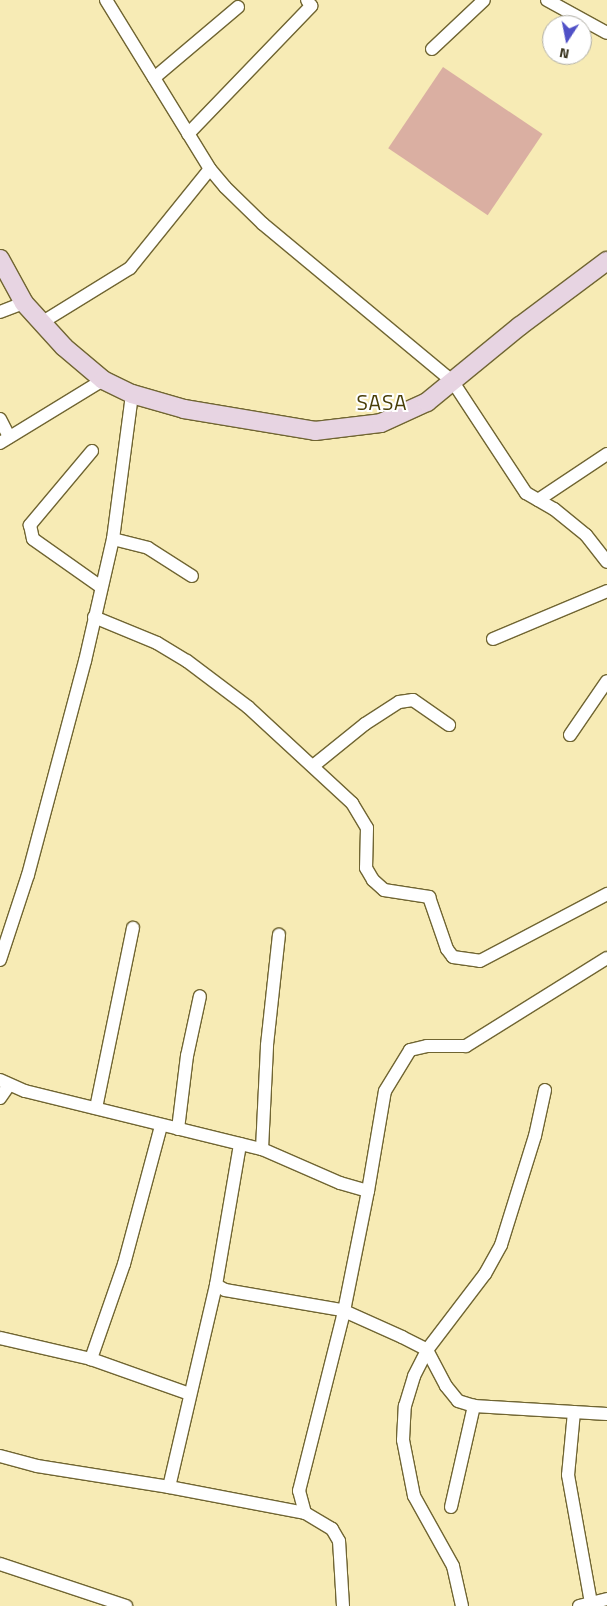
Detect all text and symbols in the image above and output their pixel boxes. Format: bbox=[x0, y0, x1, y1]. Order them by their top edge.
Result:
north arrow bbox=[542, 15, 592, 65]
text: N bbox=[557, 43, 571, 65]
district label: SASA bbox=[356, 389, 408, 415]

